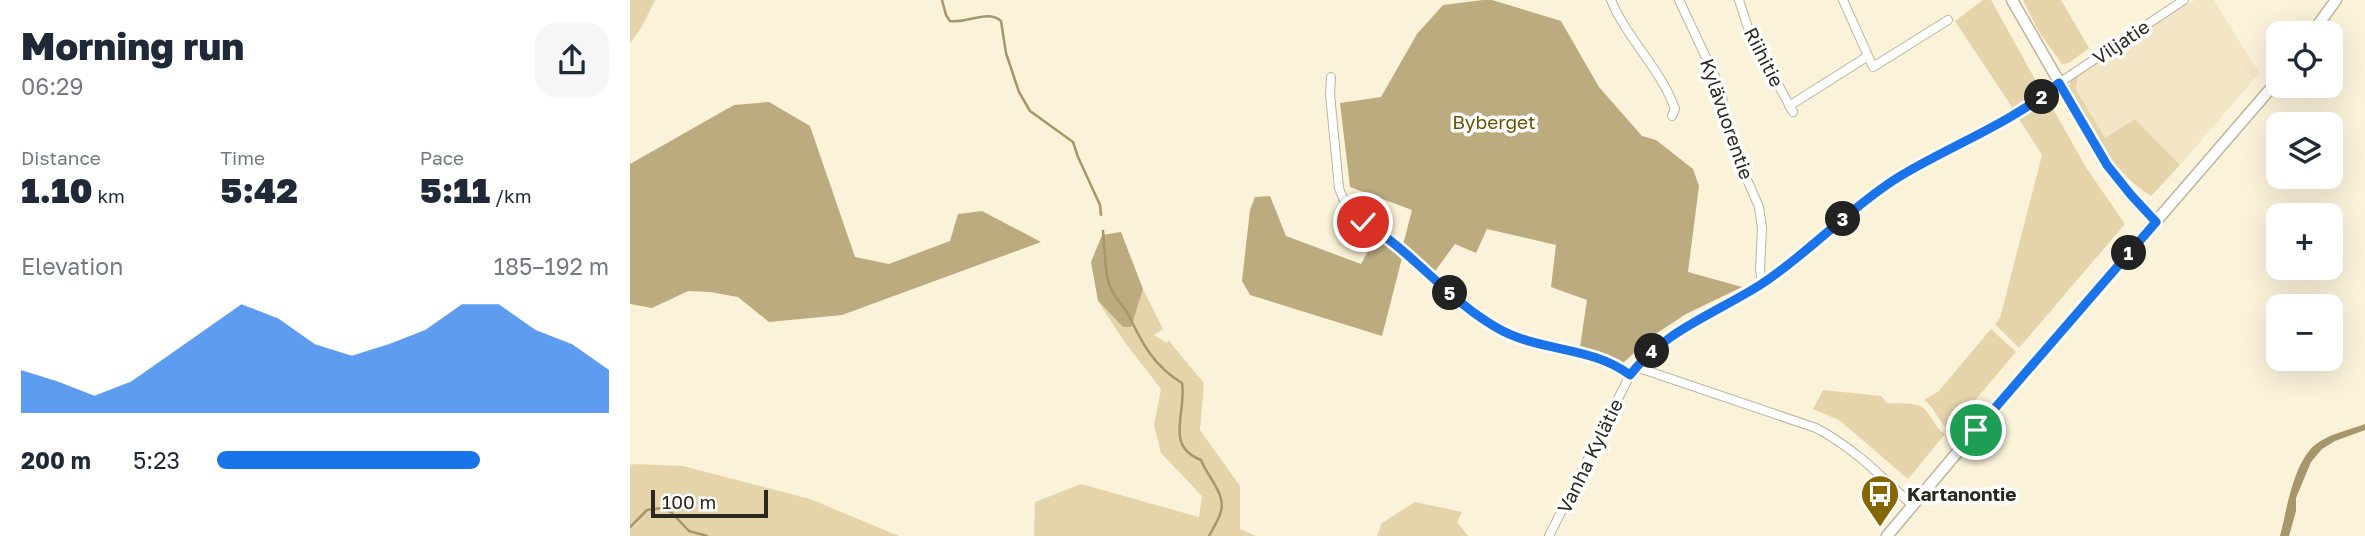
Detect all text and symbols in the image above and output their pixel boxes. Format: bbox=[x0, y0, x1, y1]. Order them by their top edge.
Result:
street label: Viljatie bbox=[2088, 14, 2153, 69]
map controls bbox=[2266, 21, 2343, 371]
button: locate bbox=[2266, 21, 2343, 98]
text: Morning run bbox=[21, 23, 244, 68]
button: share bbox=[535, 23, 609, 97]
street label: Riihitie bbox=[1740, 23, 1789, 90]
street label: Kylävuorentie bbox=[1696, 55, 1759, 182]
text: 06:29 bbox=[21, 72, 83, 100]
pin: 2 bbox=[2024, 80, 2060, 114]
text: 2 bbox=[2036, 85, 2047, 108]
park label: Byberget bbox=[1452, 110, 1536, 133]
button: layers bbox=[2266, 112, 2343, 189]
text: Distance bbox=[21, 146, 101, 169]
text: Time bbox=[220, 146, 265, 169]
text: Pace bbox=[420, 146, 464, 169]
text: 1.10 bbox=[21, 169, 93, 211]
text: 5:42 bbox=[220, 169, 298, 211]
text: 5:11 bbox=[420, 169, 490, 211]
text: km bbox=[93, 184, 125, 207]
text: /km bbox=[490, 184, 532, 207]
pin bbox=[1333, 192, 1393, 252]
pin: 3 bbox=[1826, 202, 1860, 236]
icon: check bbox=[1344, 203, 1382, 241]
button: + bbox=[2266, 203, 2343, 280]
text: 3 bbox=[1837, 207, 1848, 230]
pin: 1 bbox=[2112, 236, 2146, 270]
text: 1 bbox=[2124, 241, 2133, 264]
text: Elevation bbox=[21, 252, 123, 280]
text: 185–192 m bbox=[494, 252, 609, 280]
pin: 5 bbox=[1432, 276, 1468, 310]
text: 5 bbox=[1444, 281, 1455, 304]
button: − bbox=[2266, 294, 2343, 371]
pin: 4 bbox=[1634, 334, 1670, 368]
text: 4 bbox=[1646, 339, 1657, 362]
street label: Vanha Kylätie bbox=[1552, 395, 1627, 517]
pin bbox=[1946, 400, 2006, 460]
icon: arrive bbox=[1957, 411, 1995, 449]
text: 200 m bbox=[21, 446, 91, 474]
text: 5:23 bbox=[133, 446, 180, 474]
bus stop icon: Kartanontie bbox=[1859, 473, 1901, 528]
place label: Kartanontie bbox=[1907, 482, 2016, 505]
scale bar bbox=[651, 487, 768, 519]
text: 100 m bbox=[662, 490, 716, 513]

